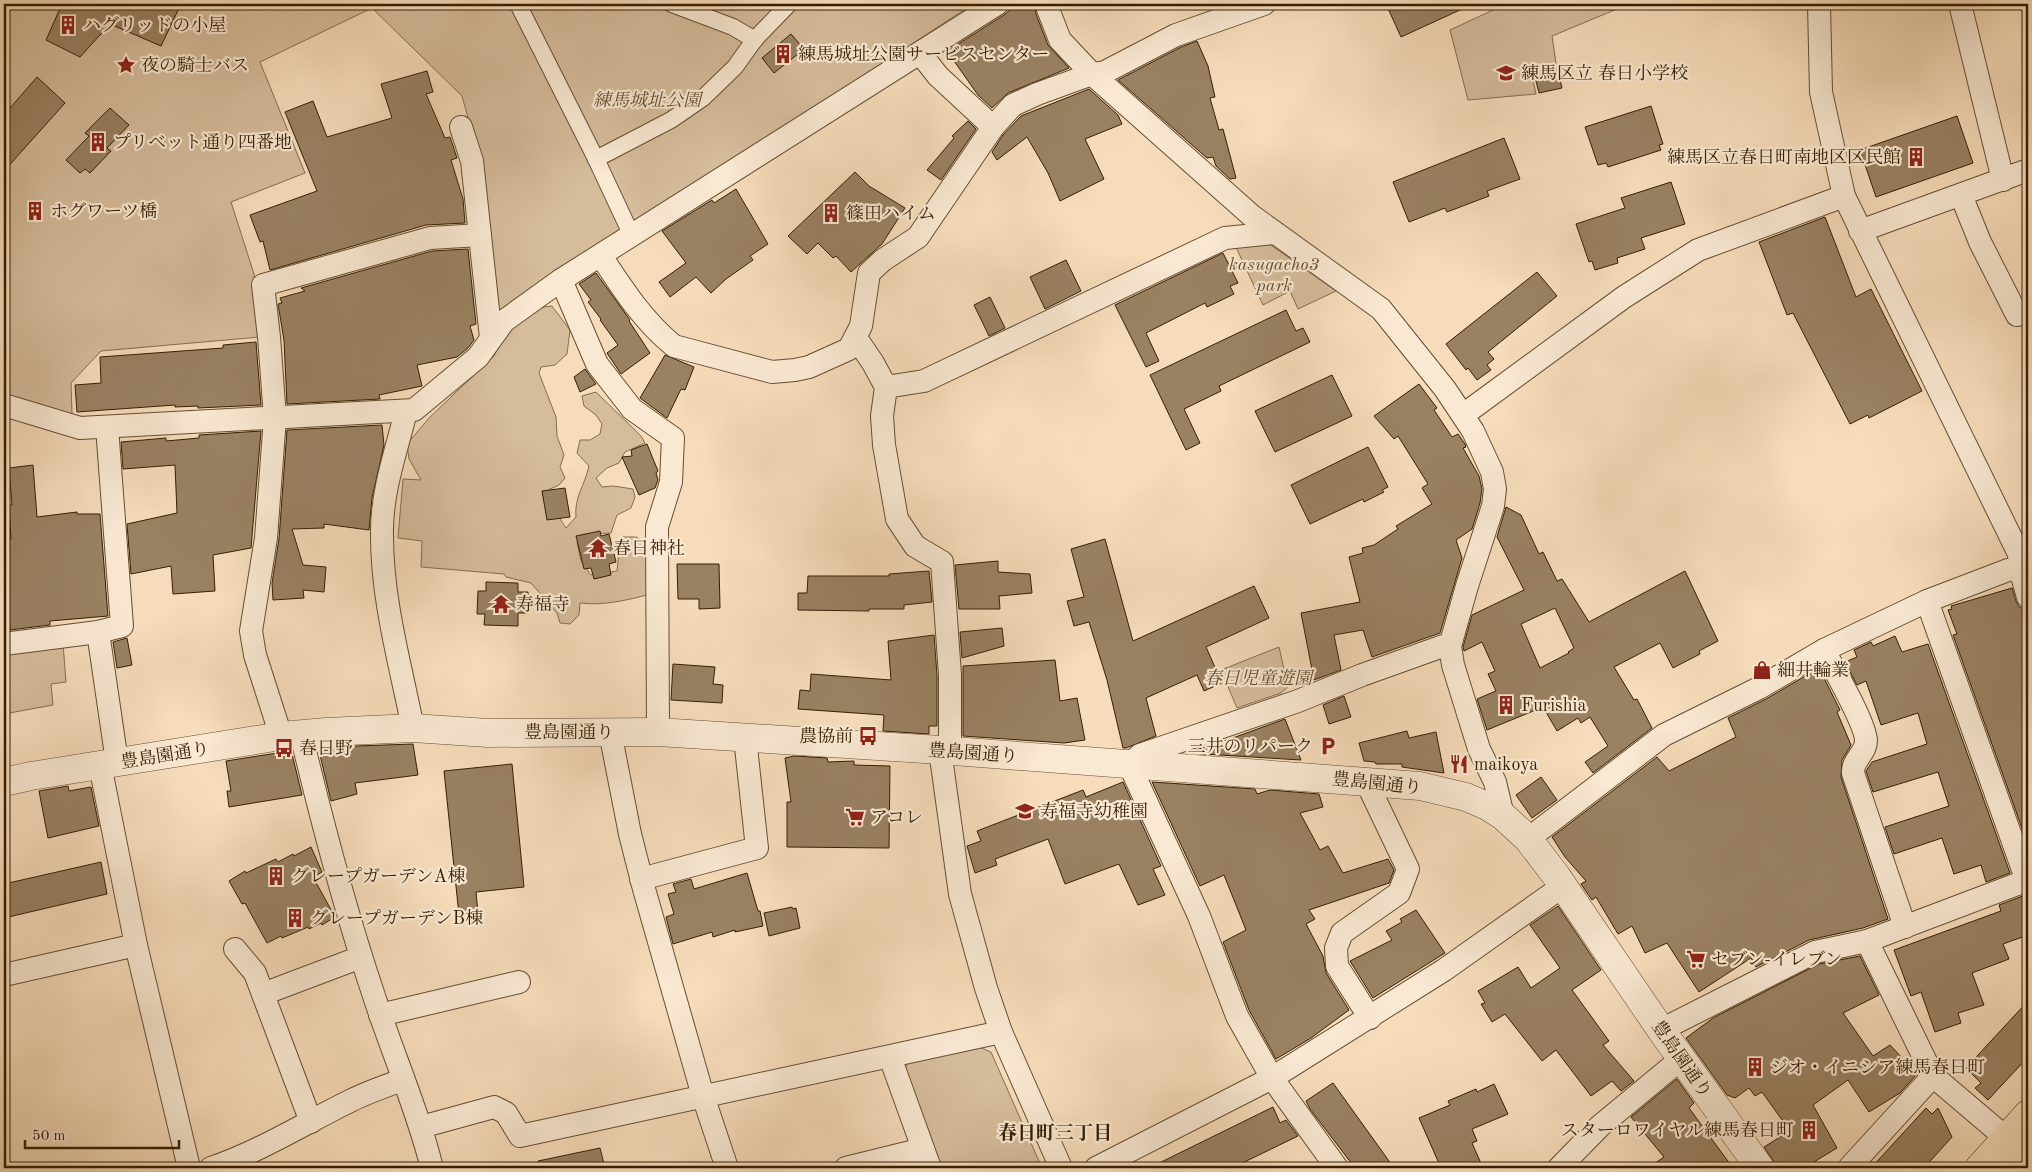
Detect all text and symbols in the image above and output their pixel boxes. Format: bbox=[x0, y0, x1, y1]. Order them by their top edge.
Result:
building icon: ハグリッドの小屋 bbox=[57, 14, 79, 36]
place label: ハグリッドの小屋 bbox=[83, 16, 226, 35]
building icon: 練馬城址公園サービスセンター bbox=[772, 43, 794, 65]
place label: 練馬城址公園サービスセンター bbox=[798, 44, 1049, 64]
place icon: 夜の騎士バス bbox=[115, 54, 137, 76]
place label: 夜の騎士バス bbox=[141, 55, 249, 75]
school or university icon: 練馬区立 春日小学校 bbox=[1495, 62, 1517, 84]
place label: 練馬区立 春日小学校 bbox=[1521, 63, 1688, 83]
park label: 練馬城址公園 bbox=[593, 90, 704, 110]
building icon: プリベット通り四番地 bbox=[87, 131, 109, 153]
place label: プリベット通り四番地 bbox=[113, 132, 292, 152]
building icon: 練馬区立春日町南地区区民館 bbox=[1905, 146, 1927, 168]
place label: 練馬区立春日町南地区区民館 bbox=[1667, 147, 1901, 167]
building icon: ホグワーツ橋 bbox=[24, 200, 46, 222]
place label: ホグワーツ橋 bbox=[50, 201, 157, 221]
building icon: 篠田ハイム bbox=[820, 202, 842, 224]
place label: 篠田ハイム bbox=[846, 204, 936, 223]
park label: kasugacho3 park bbox=[1229, 256, 1320, 295]
temple icon: 春日神社 bbox=[587, 537, 609, 559]
place label: 春日神社 bbox=[613, 538, 685, 558]
temple icon: 寿福寺 bbox=[490, 593, 512, 615]
place label: 寿福寺 bbox=[516, 594, 570, 614]
shop icon: 細井輪業 bbox=[1751, 659, 1773, 681]
place label: 細井輪業 bbox=[1777, 660, 1849, 680]
park label: 春日児童遊園 bbox=[1204, 668, 1315, 688]
building icon: Furishia bbox=[1495, 694, 1517, 716]
place label: Furishia bbox=[1521, 697, 1586, 715]
street label: 豊島園通り bbox=[524, 722, 614, 742]
bus stop icon: 農協前 bbox=[857, 725, 879, 747]
place label: 農協前 bbox=[799, 726, 853, 746]
parking icon: 三井のリパーク bbox=[1317, 735, 1339, 757]
place label: 三井のリパーク bbox=[1188, 736, 1313, 756]
bus stop icon: 春日野 bbox=[273, 737, 295, 759]
street label: 豊島園通り bbox=[119, 738, 211, 772]
place label: 春日野 bbox=[299, 738, 353, 758]
street label: 豊島園通り bbox=[927, 740, 1019, 766]
restaurant icon: maikoya bbox=[1448, 753, 1470, 775]
place label: maikoya bbox=[1474, 756, 1538, 774]
street label: 豊島園通り bbox=[1331, 768, 1423, 798]
school or university icon: 寿福寺幼稚園 bbox=[1014, 800, 1036, 822]
place label: 寿福寺幼稚園 bbox=[1040, 801, 1148, 821]
supermarket icon: アコレ bbox=[844, 806, 866, 828]
place label: アコレ bbox=[870, 809, 923, 827]
building icon: グレープガーデンA棟 bbox=[265, 865, 287, 887]
place label: グレープガーデンA棟 bbox=[291, 866, 465, 886]
building icon: グレープガーデンB棟 bbox=[284, 907, 306, 929]
place label: グレープガーデンB棟 bbox=[310, 908, 483, 928]
supermarket icon: セブン-イレブン bbox=[1685, 948, 1707, 970]
place label: セブン-イレブン bbox=[1711, 950, 1842, 969]
street label: 豊島園通り bbox=[1648, 1016, 1716, 1102]
building icon: ジオ・イニシア練馬春日町 bbox=[1744, 1056, 1766, 1078]
place label: ジオ・イニシア練馬春日町 bbox=[1770, 1057, 1985, 1077]
scale bar bbox=[25, 1117, 179, 1149]
building icon: スターロワイヤル練馬春日町 bbox=[1798, 1119, 1820, 1141]
place label: スターロワイヤル練馬春日町 bbox=[1561, 1120, 1794, 1140]
district label: 春日町三丁目 bbox=[998, 1122, 1112, 1144]
text: 50 m bbox=[32, 1129, 66, 1144]

